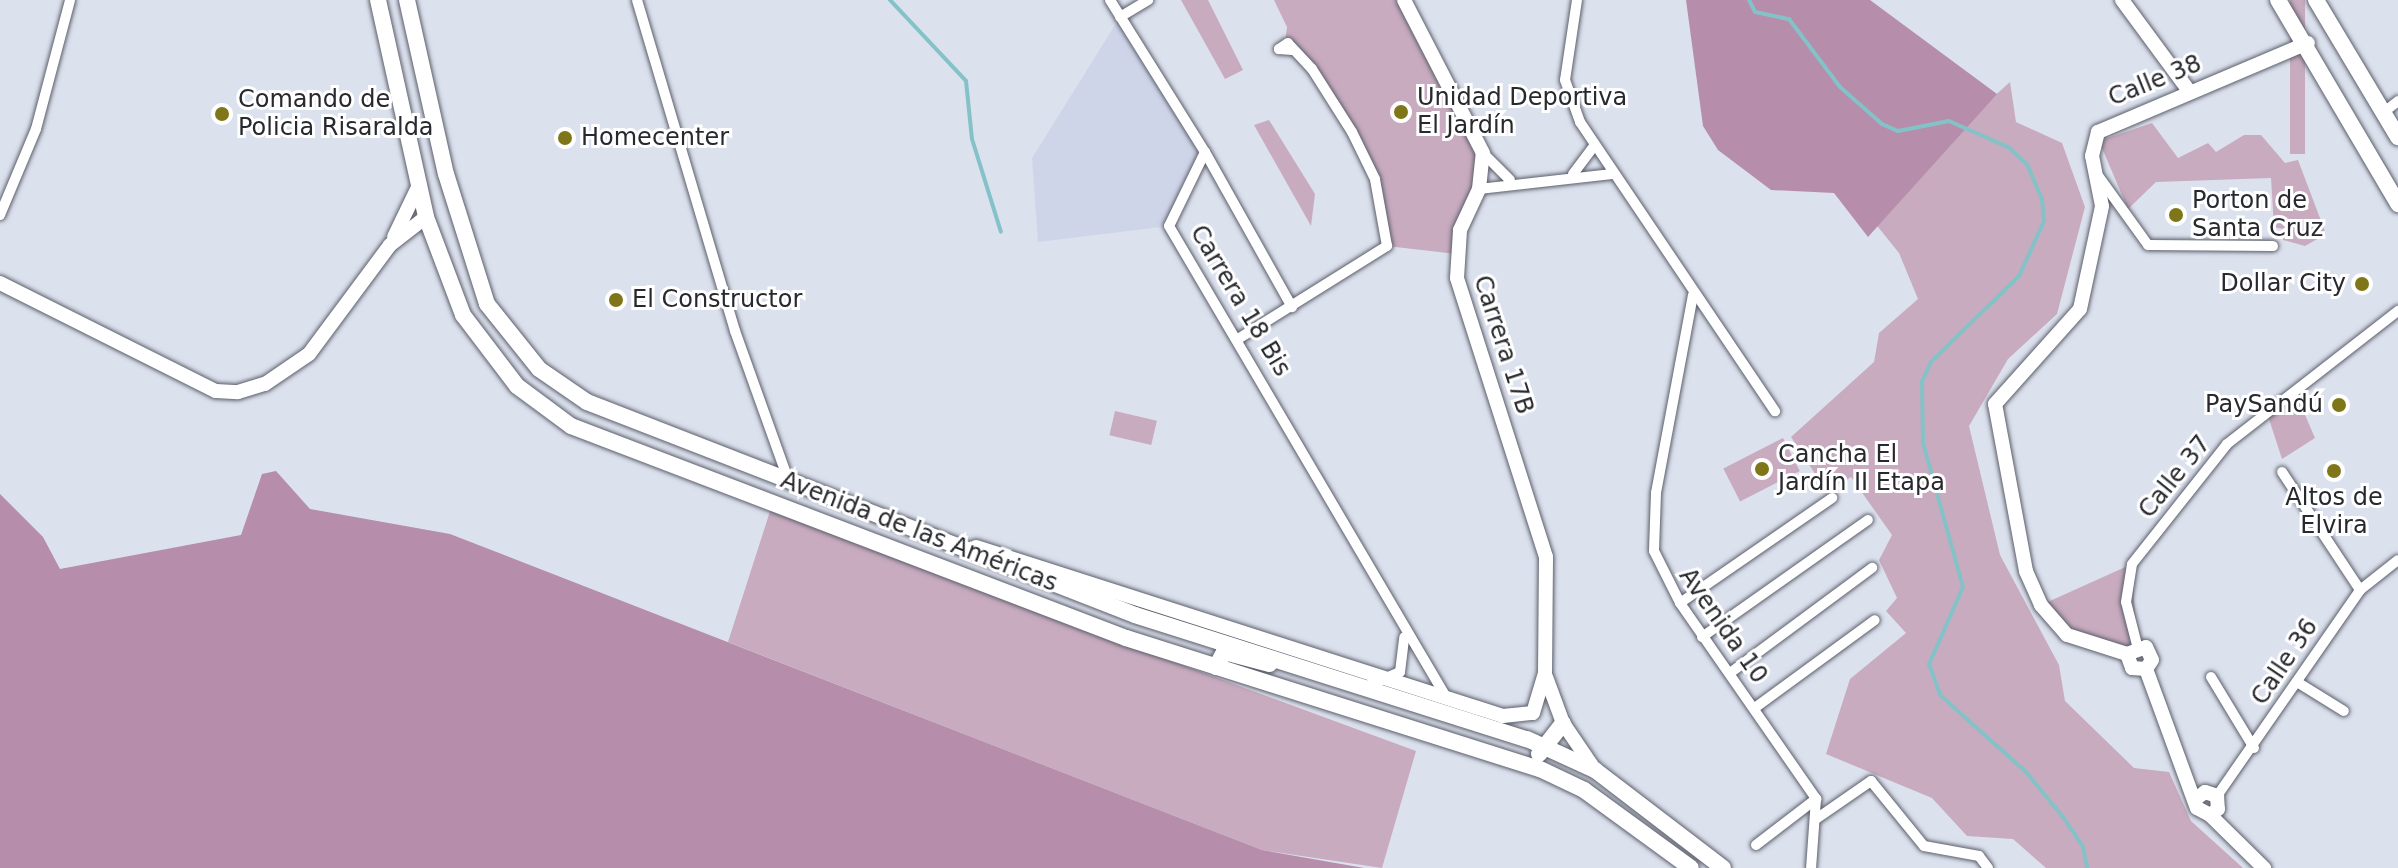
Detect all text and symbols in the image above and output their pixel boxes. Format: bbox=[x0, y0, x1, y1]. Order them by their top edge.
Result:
street label: Calle 38 bbox=[2104, 49, 2206, 113]
place label: Unidad Deportiva El Jardín bbox=[1417, 84, 1627, 140]
place label: Comando de Policia Risaralda bbox=[238, 86, 434, 142]
marker: Unidad Deportiva El Jardín bbox=[1392, 103, 1410, 121]
marker: Comando de Policia Risaralda bbox=[213, 105, 231, 123]
place label: Homecenter bbox=[581, 124, 729, 152]
marker: Homecenter bbox=[556, 129, 574, 147]
place label: Porton de Santa Cruz bbox=[2192, 187, 2323, 243]
marker: Porton de Santa Cruz bbox=[2167, 206, 2185, 224]
street label: Carrera 18 Bis bbox=[1184, 220, 1296, 382]
place label: Dollar City bbox=[2220, 270, 2346, 298]
street label: Carrera 17B bbox=[1467, 272, 1539, 418]
marker: Dollar City bbox=[2353, 275, 2371, 293]
place label: El Constructor bbox=[632, 286, 802, 314]
marker: El Constructor bbox=[607, 291, 625, 309]
place label: PaySandú bbox=[2205, 391, 2323, 419]
marker: PaySandú bbox=[2330, 396, 2348, 414]
street label: Calle 37 bbox=[2133, 430, 2217, 524]
place label: Cancha El Jardín II Etapa bbox=[1778, 441, 1945, 497]
marker: Cancha El Jardín II Etapa bbox=[1753, 460, 1771, 478]
marker: Altos de Elvira bbox=[2325, 462, 2343, 480]
street label: Avenida de las Américas bbox=[777, 466, 1061, 598]
place label: Altos de Elvira bbox=[2285, 484, 2383, 540]
street label: Avenida 10 bbox=[1673, 563, 1773, 689]
street label: Calle 36 bbox=[2246, 613, 2324, 711]

